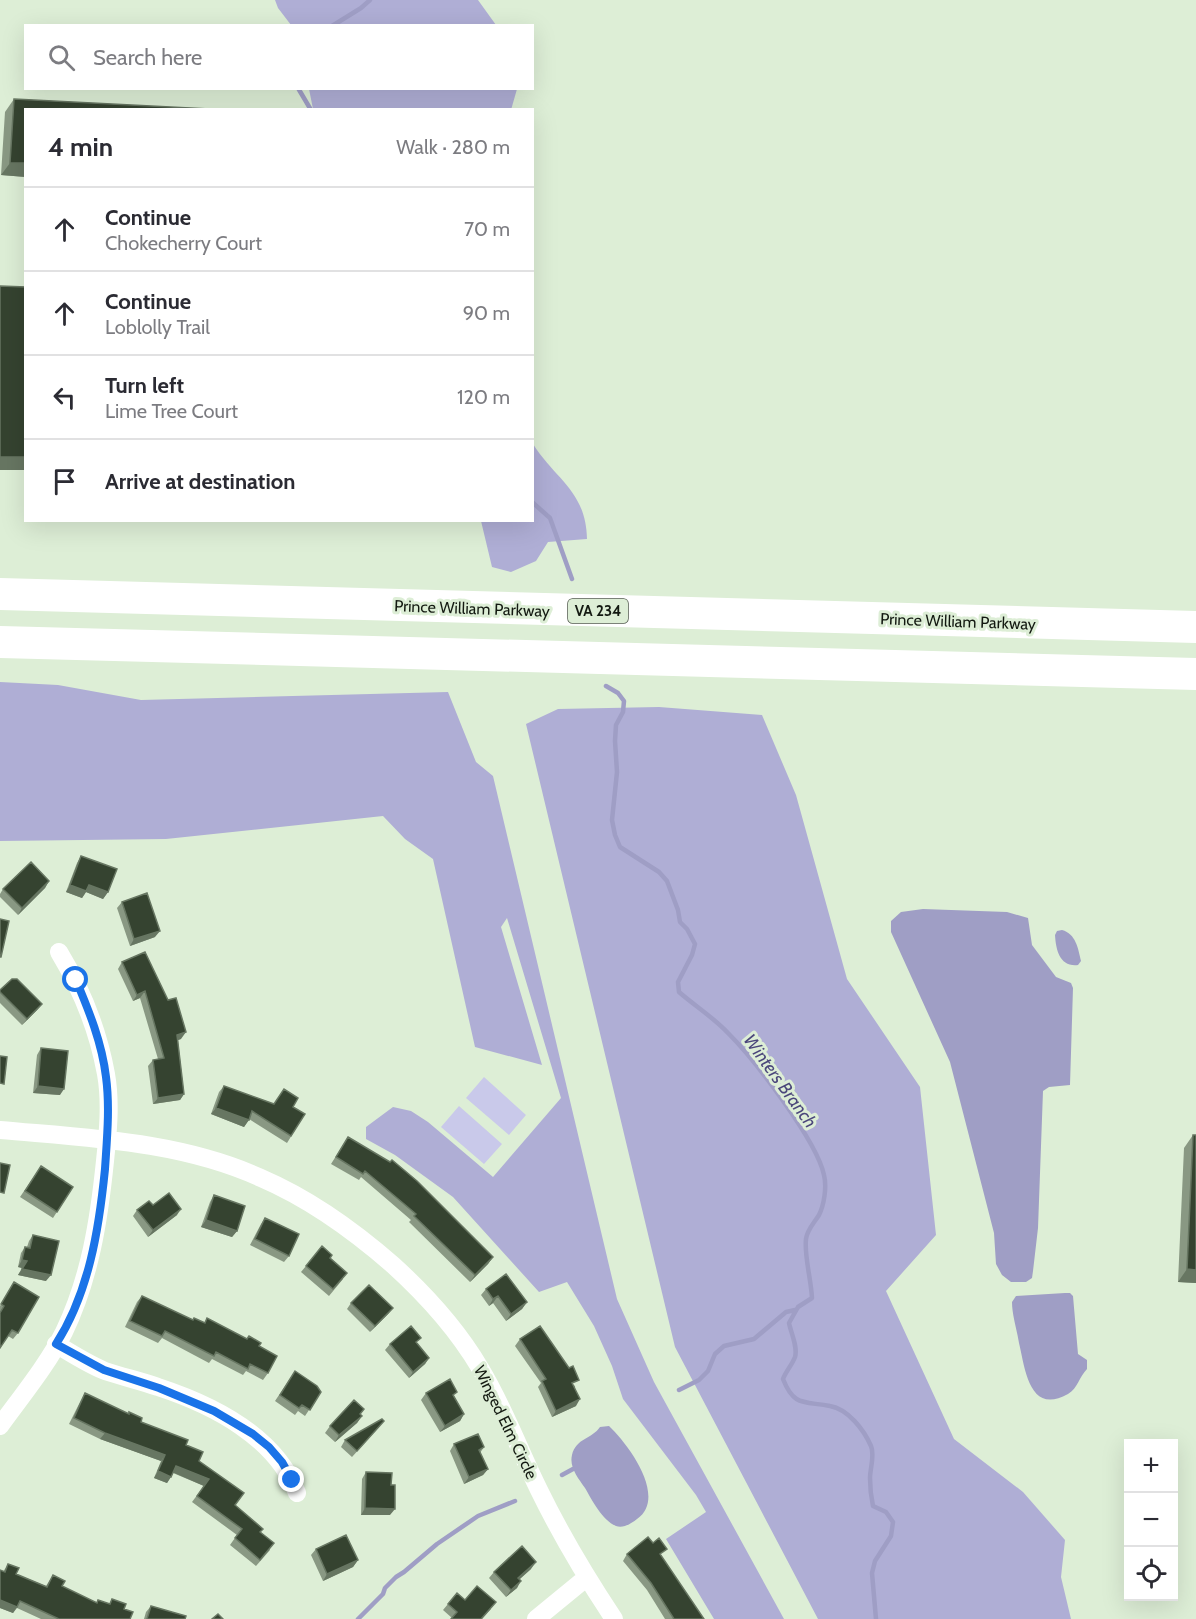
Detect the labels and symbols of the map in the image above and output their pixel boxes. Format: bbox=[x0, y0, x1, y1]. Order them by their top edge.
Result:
street label: Prince William Parkway bbox=[394, 596, 550, 621]
road number: VA 234 bbox=[568, 599, 628, 623]
street label: Prince William Parkway bbox=[880, 609, 1036, 634]
route start bbox=[62, 966, 88, 992]
water label: Winters Branch bbox=[739, 1030, 821, 1132]
street label: Winged Elm Circle bbox=[470, 1362, 541, 1482]
route end bbox=[278, 1466, 304, 1492]

